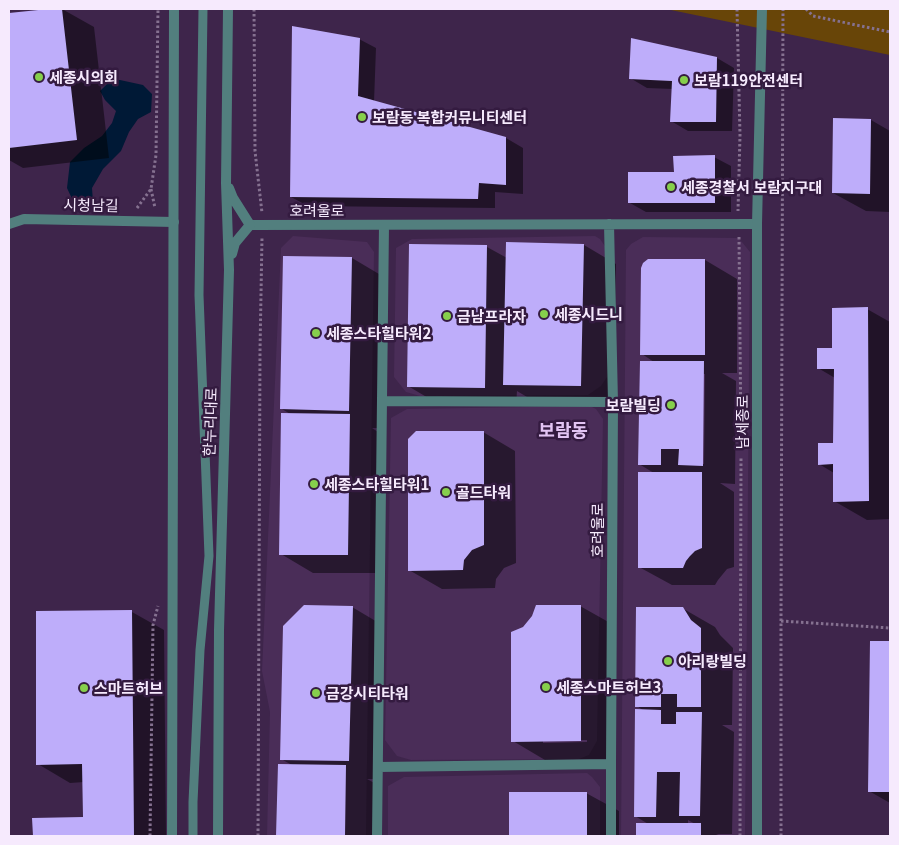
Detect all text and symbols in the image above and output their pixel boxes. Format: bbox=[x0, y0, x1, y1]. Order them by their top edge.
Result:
place label: 세종시의회 bbox=[49, 68, 118, 86]
marker: 세종시의회 bbox=[33, 71, 45, 83]
place label: 보람119안전센터 bbox=[694, 71, 803, 89]
marker: 보람119안전센터 bbox=[678, 74, 690, 86]
place label: 보람동 복합커뮤니티센터 bbox=[372, 108, 527, 126]
marker: 보람동 복합커뮤니티센터 bbox=[356, 111, 368, 123]
place label: 세종경찰서 보람지구대 bbox=[681, 178, 822, 196]
marker: 세종경찰서 보람지구대 bbox=[665, 181, 677, 193]
street label: 시청남길 bbox=[63, 196, 119, 214]
street label: 호려울로 bbox=[289, 201, 345, 219]
place label: 세종시드니 bbox=[554, 305, 623, 323]
place label: 금남프라자 bbox=[457, 307, 526, 325]
marker: 세종시드니 bbox=[538, 308, 550, 320]
marker: 금남프라자 bbox=[441, 310, 453, 322]
place label: 세종스타힐타워2 bbox=[326, 324, 431, 342]
marker: 세종스타힐타워2 bbox=[310, 327, 322, 339]
street label: 한누리대로 bbox=[200, 387, 220, 457]
street label: 남세종로 bbox=[733, 394, 751, 450]
place label: 보람빌딩 bbox=[606, 396, 661, 414]
marker: 보람빌딩 bbox=[665, 399, 677, 411]
district label: 보람동 bbox=[538, 419, 588, 441]
place label: 세종스타힐타워1 bbox=[324, 475, 429, 493]
marker: 세종스타힐타워1 bbox=[308, 478, 320, 490]
place label: 골드타워 bbox=[456, 483, 511, 501]
marker: 골드타워 bbox=[440, 486, 452, 498]
street label: 호려울로 bbox=[588, 502, 606, 558]
place label: 아리랑빌딩 bbox=[678, 652, 747, 670]
marker: 아리랑빌딩 bbox=[662, 655, 674, 667]
place label: 세종스마트허브3 bbox=[556, 678, 661, 696]
place label: 스마트허브 bbox=[94, 679, 163, 697]
marker: 세종스마트허브3 bbox=[540, 681, 552, 693]
marker: 스마트허브 bbox=[78, 682, 90, 694]
place label: 금강시티타워 bbox=[326, 684, 409, 702]
marker: 금강시티타워 bbox=[310, 687, 322, 699]

